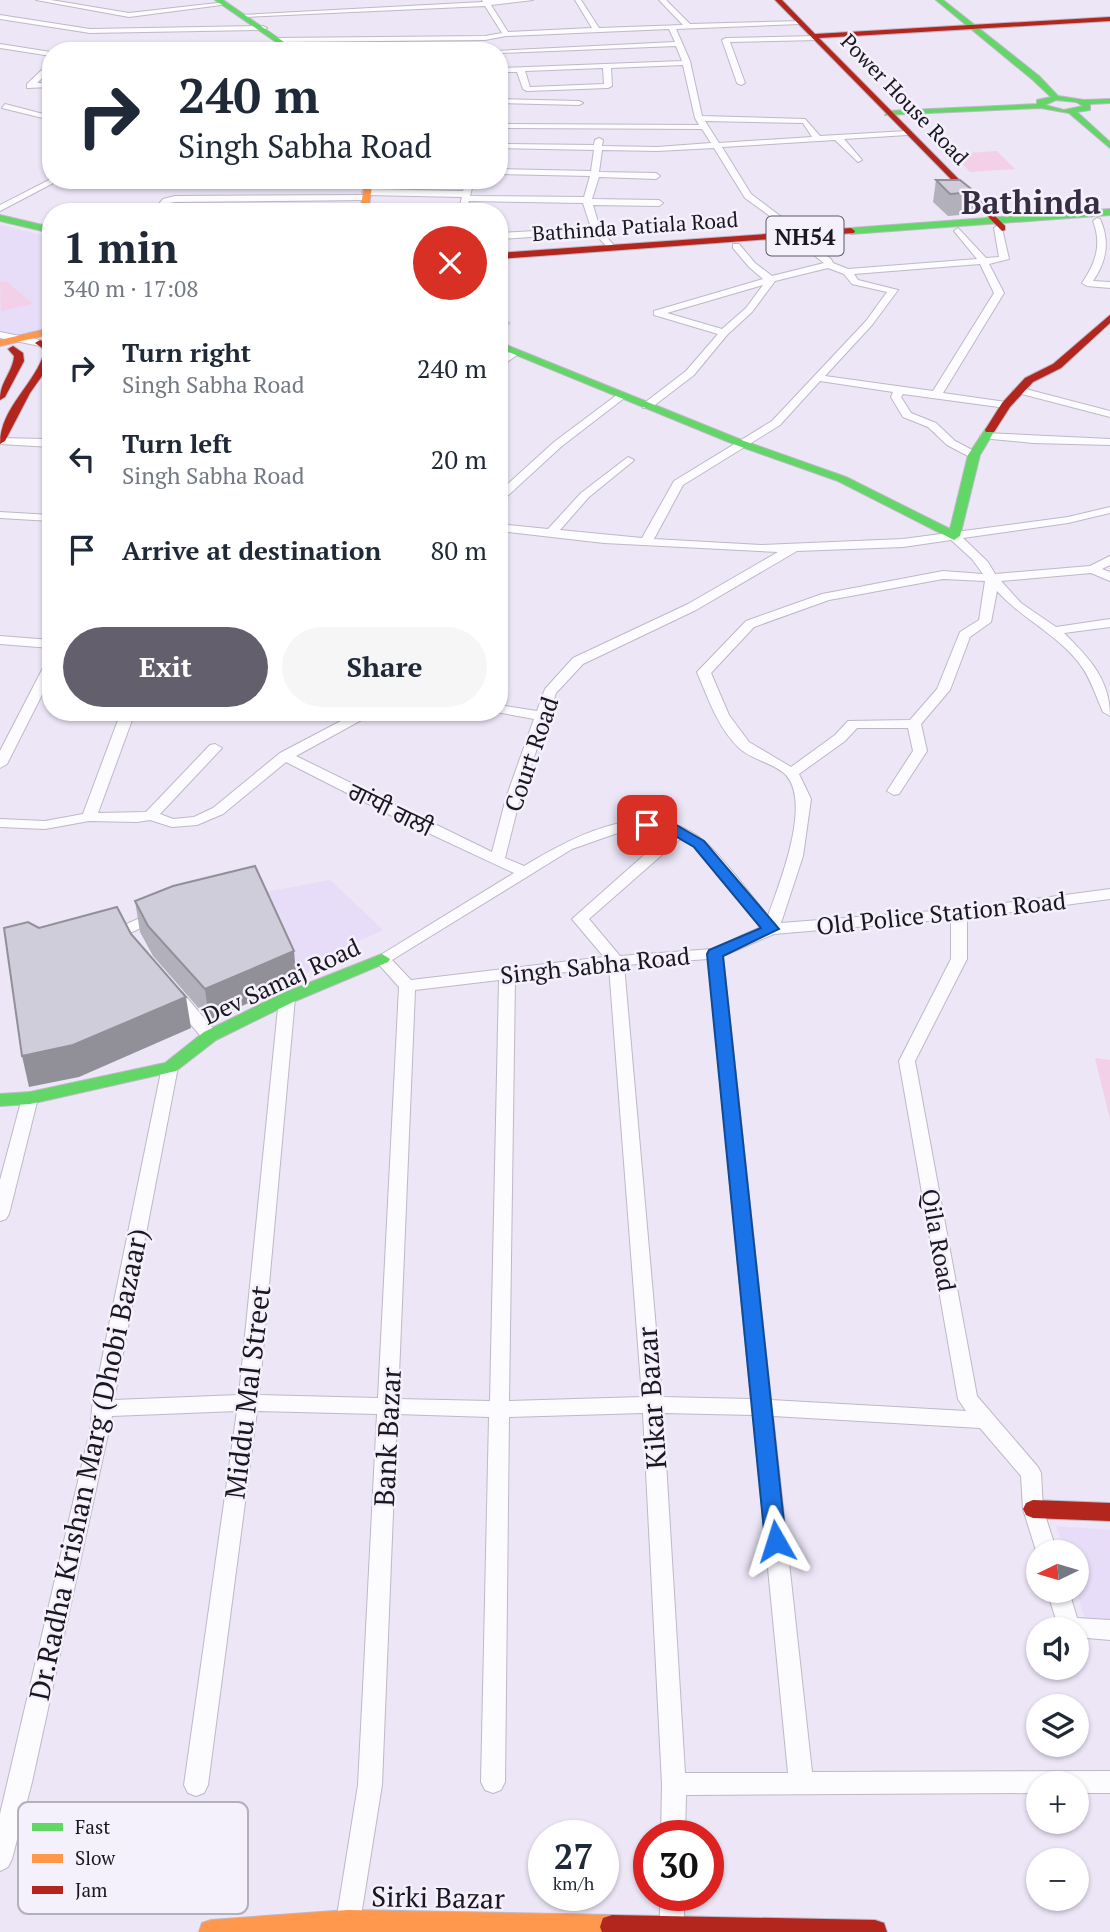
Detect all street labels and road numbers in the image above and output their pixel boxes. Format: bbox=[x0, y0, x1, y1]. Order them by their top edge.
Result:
street label: Power House Road bbox=[835, 27, 975, 171]
street label: Bathinda Patiala Road bbox=[531, 205, 739, 247]
road number: NH54 bbox=[766, 216, 844, 256]
street label: Court Road bbox=[496, 692, 566, 816]
street label: ਗਾਂਧੀ ਗਲੀ bbox=[343, 774, 439, 844]
street label: Old Police Station Road bbox=[815, 884, 1067, 942]
street label: Dev Samaj Road bbox=[197, 930, 365, 1032]
street label: Singh Sabha Road bbox=[499, 939, 691, 991]
street label: Qila Road bbox=[914, 1186, 964, 1294]
street label: Dr.Radha Krishan Marg (Dhobi Bazaar) bbox=[20, 1225, 156, 1703]
street label: Middu Mal Street bbox=[216, 1282, 279, 1501]
street label: Kikar Bazar bbox=[628, 1325, 674, 1470]
street label: Bank Bazar bbox=[365, 1366, 409, 1507]
street label: Sirki Bazar bbox=[371, 1877, 505, 1917]

